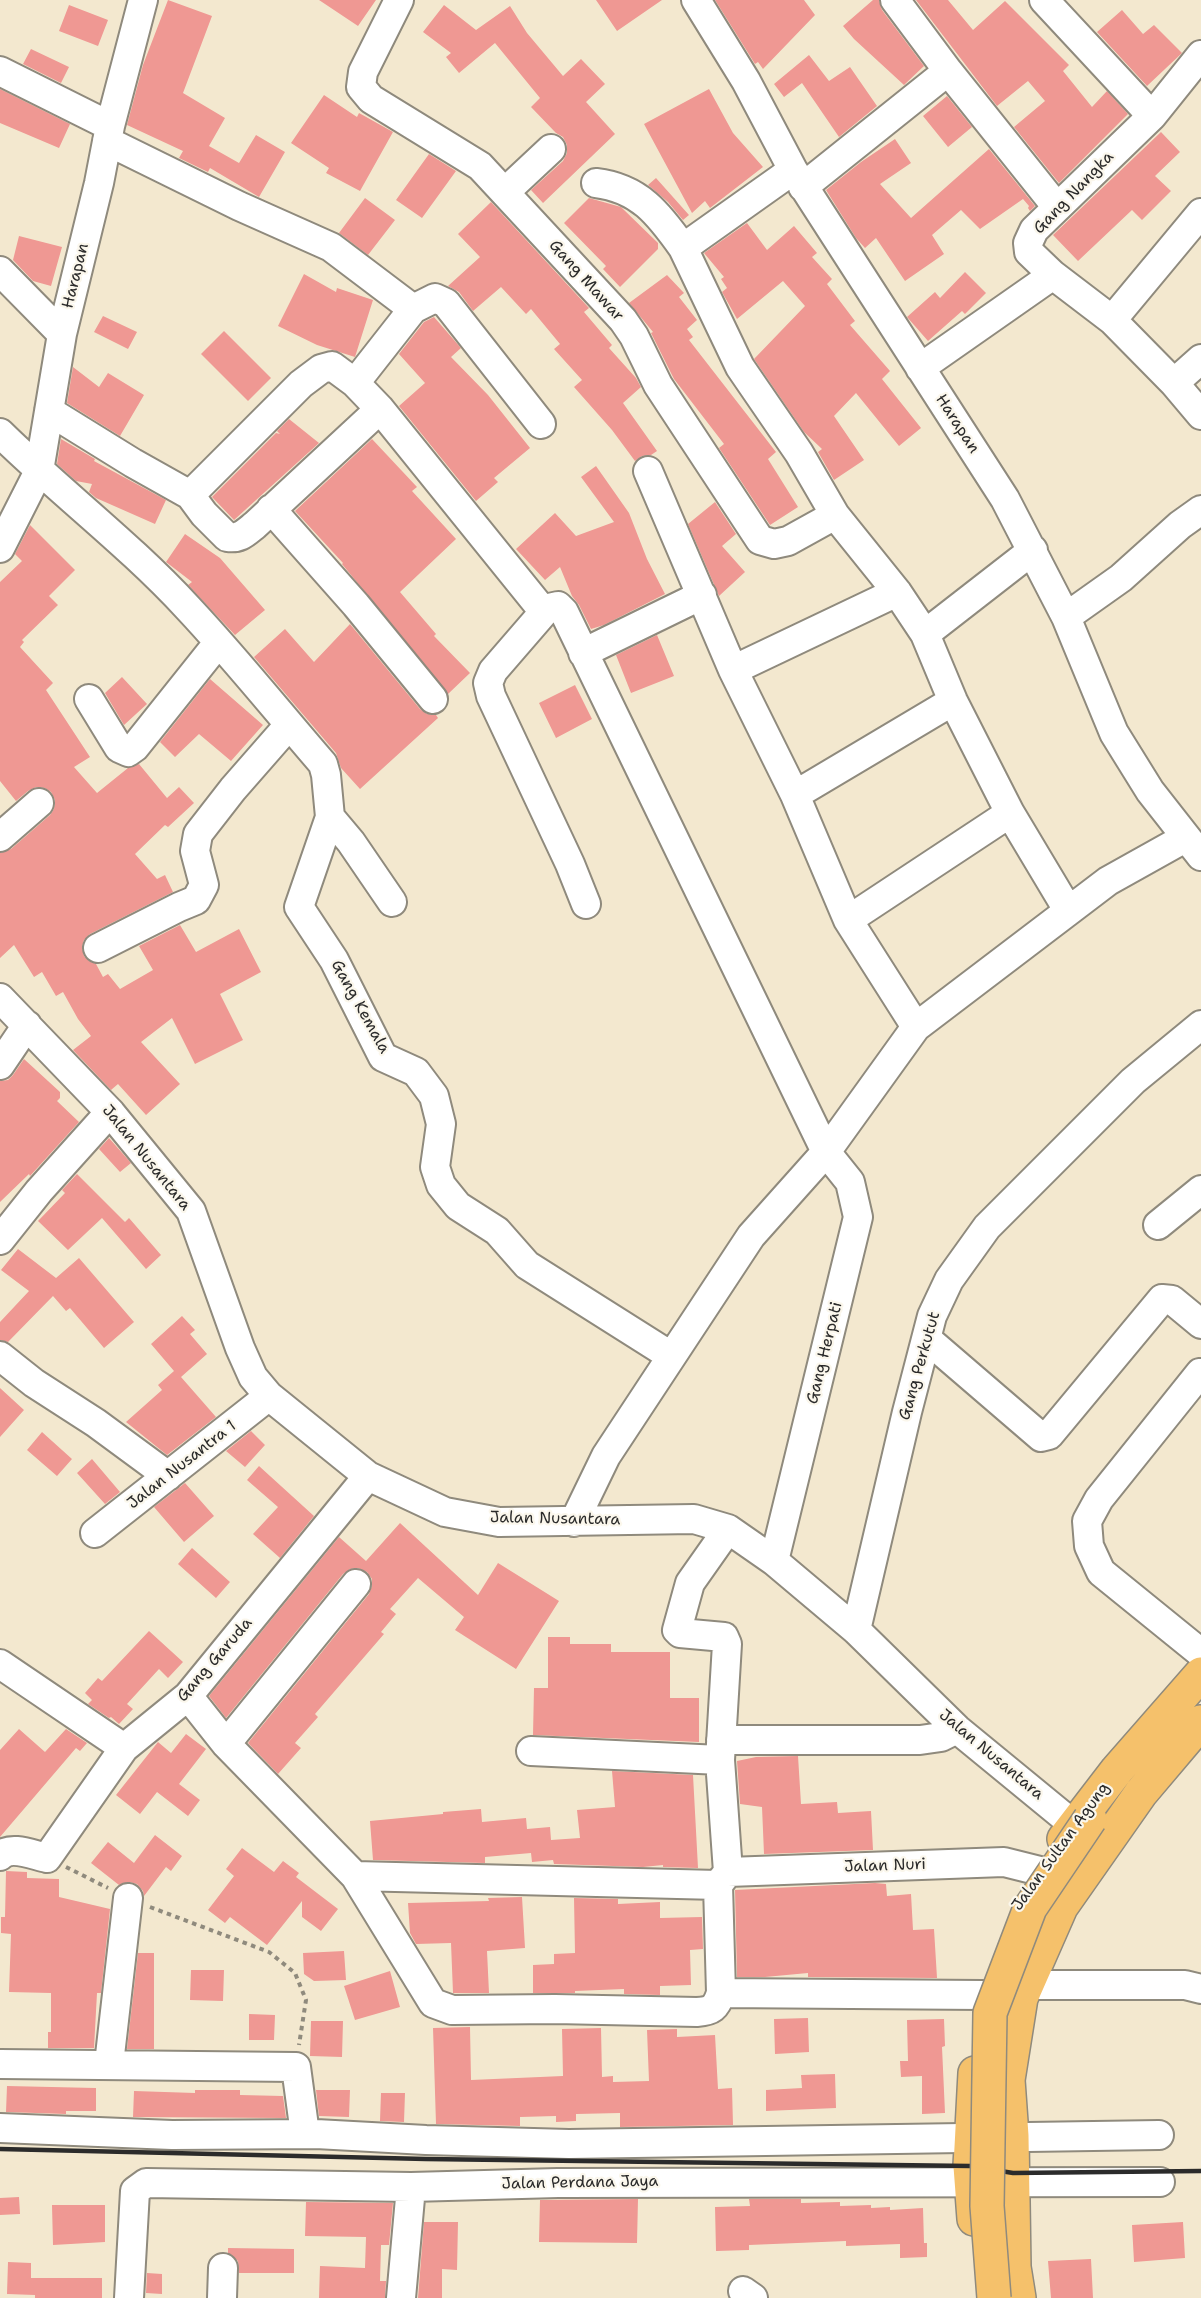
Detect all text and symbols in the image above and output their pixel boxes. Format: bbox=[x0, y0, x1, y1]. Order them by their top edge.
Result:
street label: Gang Nangka bbox=[1030, 148, 1118, 238]
street label: Gang Mawar bbox=[544, 236, 628, 326]
street label: Harapan bbox=[59, 241, 93, 311]
street label: Harapan bbox=[931, 391, 983, 457]
street label: Gang Kemala bbox=[326, 957, 394, 1057]
street label: Jalan Nusantara bbox=[97, 1101, 195, 1215]
street label: Gang Herpati bbox=[803, 1300, 847, 1406]
street label: Gang Perkutut bbox=[895, 1310, 945, 1422]
street label: Jalan Nusantra 1 bbox=[124, 1416, 240, 1514]
street label: Jalan Nusantara bbox=[490, 1508, 620, 1530]
street label: Gang Garuda bbox=[173, 1614, 257, 1706]
street label: Jalan Nusantara bbox=[935, 1706, 1047, 1804]
street label: Jalan Sultan Agung bbox=[1008, 1779, 1114, 1915]
street label: Jalan Nuri bbox=[844, 1855, 926, 1877]
street label: Jalan Perdana Jaya bbox=[501, 2172, 659, 2194]

